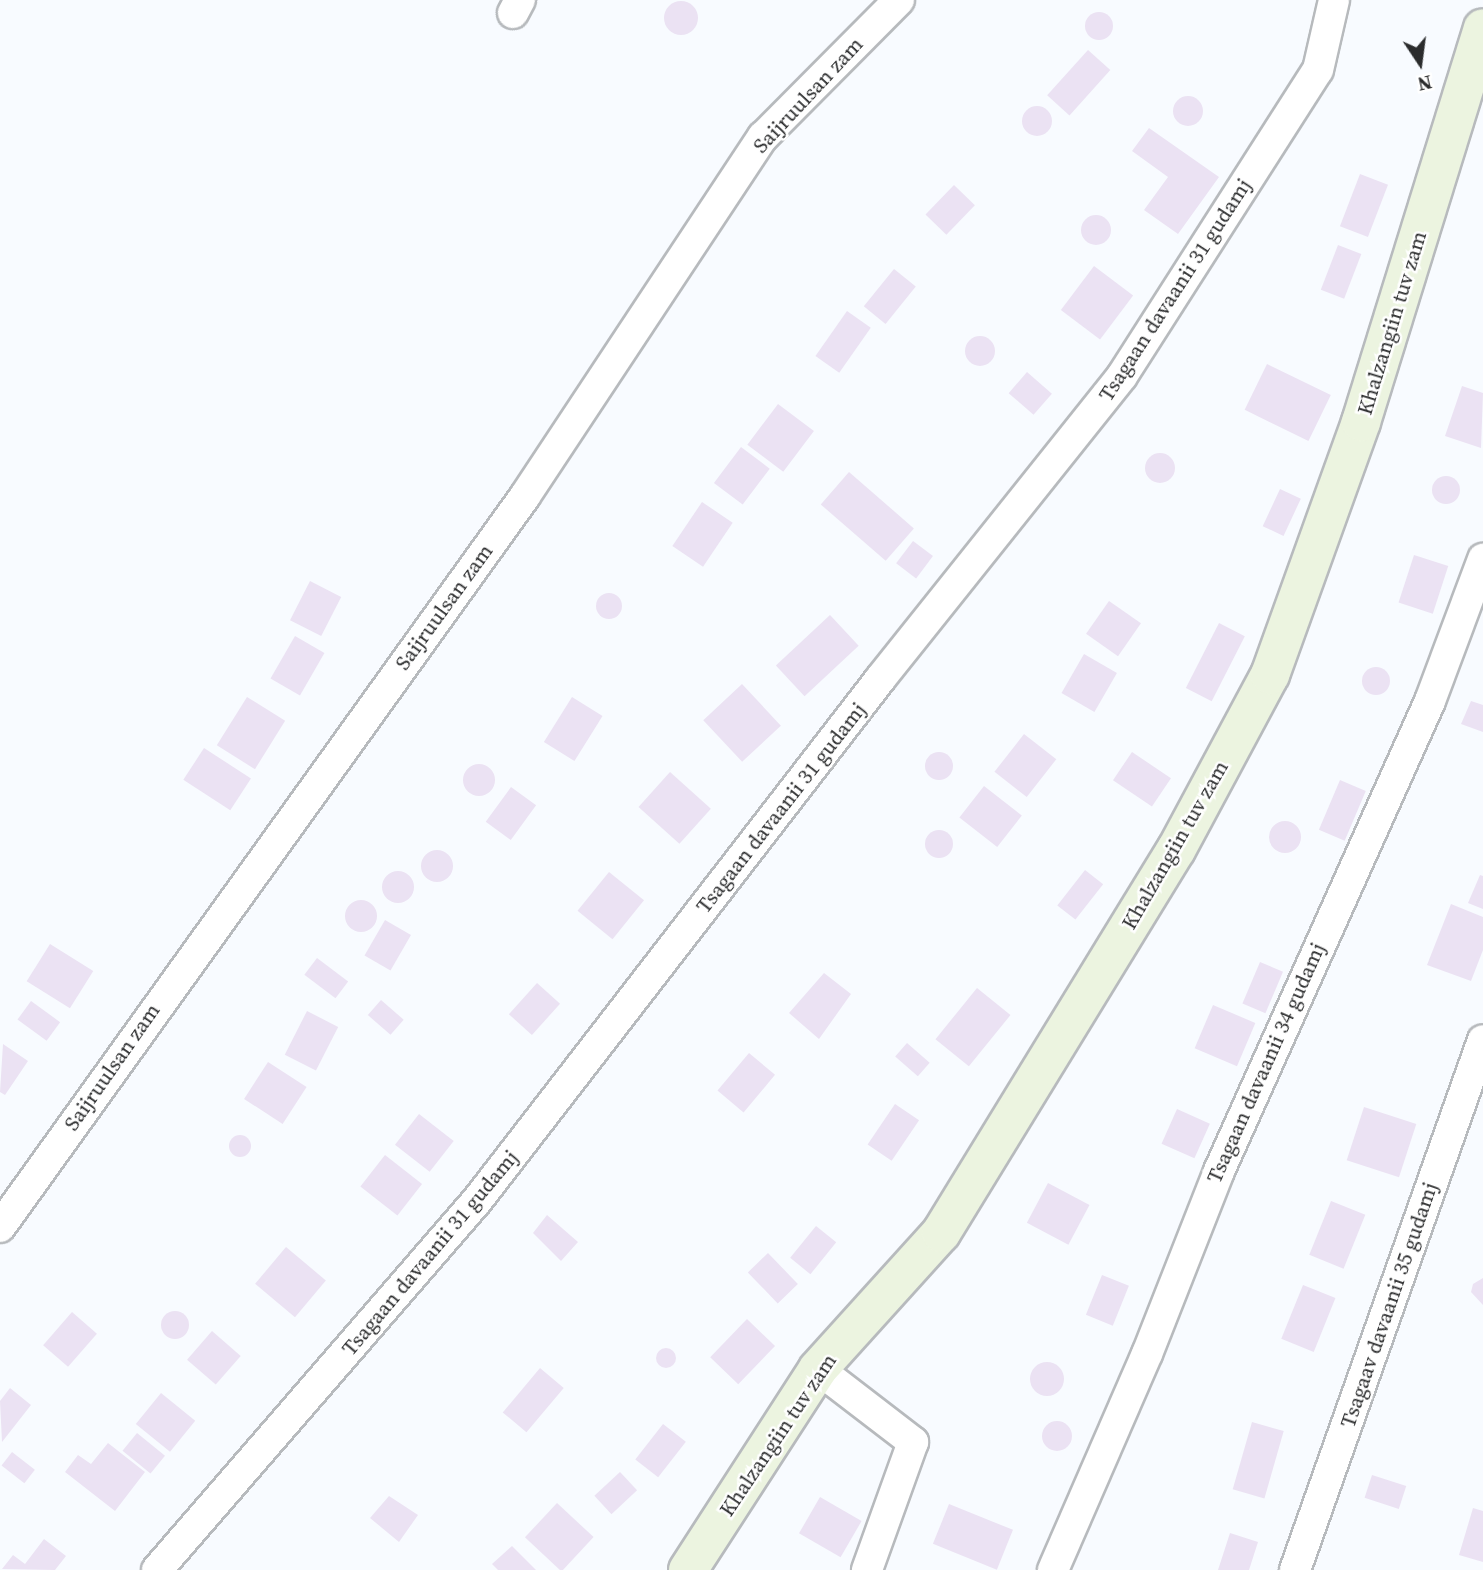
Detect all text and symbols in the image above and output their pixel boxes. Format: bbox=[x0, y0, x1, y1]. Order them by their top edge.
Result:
north arrow bbox=[1385, 28, 1455, 98]
street label: Saijruulsan zam bbox=[748, 32, 868, 158]
text: N bbox=[1415, 69, 1434, 98]
street label: Tsagaan davaanii 31 gudamj bbox=[1094, 174, 1256, 406]
street label: Khalzangiin tuv zam bbox=[1352, 228, 1432, 418]
street label: Saijruulsan zam bbox=[390, 539, 498, 675]
street label: Tsagaan davaanii 31 gudamj bbox=[691, 698, 871, 918]
street label: Khalzangiin tuv zam bbox=[1116, 756, 1234, 934]
street label: Tsagaan davaanii 34 gudamj bbox=[1202, 939, 1330, 1187]
street label: Saijruulsan zam bbox=[59, 999, 165, 1135]
street label: Tsagaan davaanii 31 gudamj bbox=[337, 1145, 523, 1361]
street label: Tsagaav davaanii 35 gudamj bbox=[1335, 1179, 1443, 1431]
street label: Khalzangiin tuv zam bbox=[714, 1349, 842, 1521]

